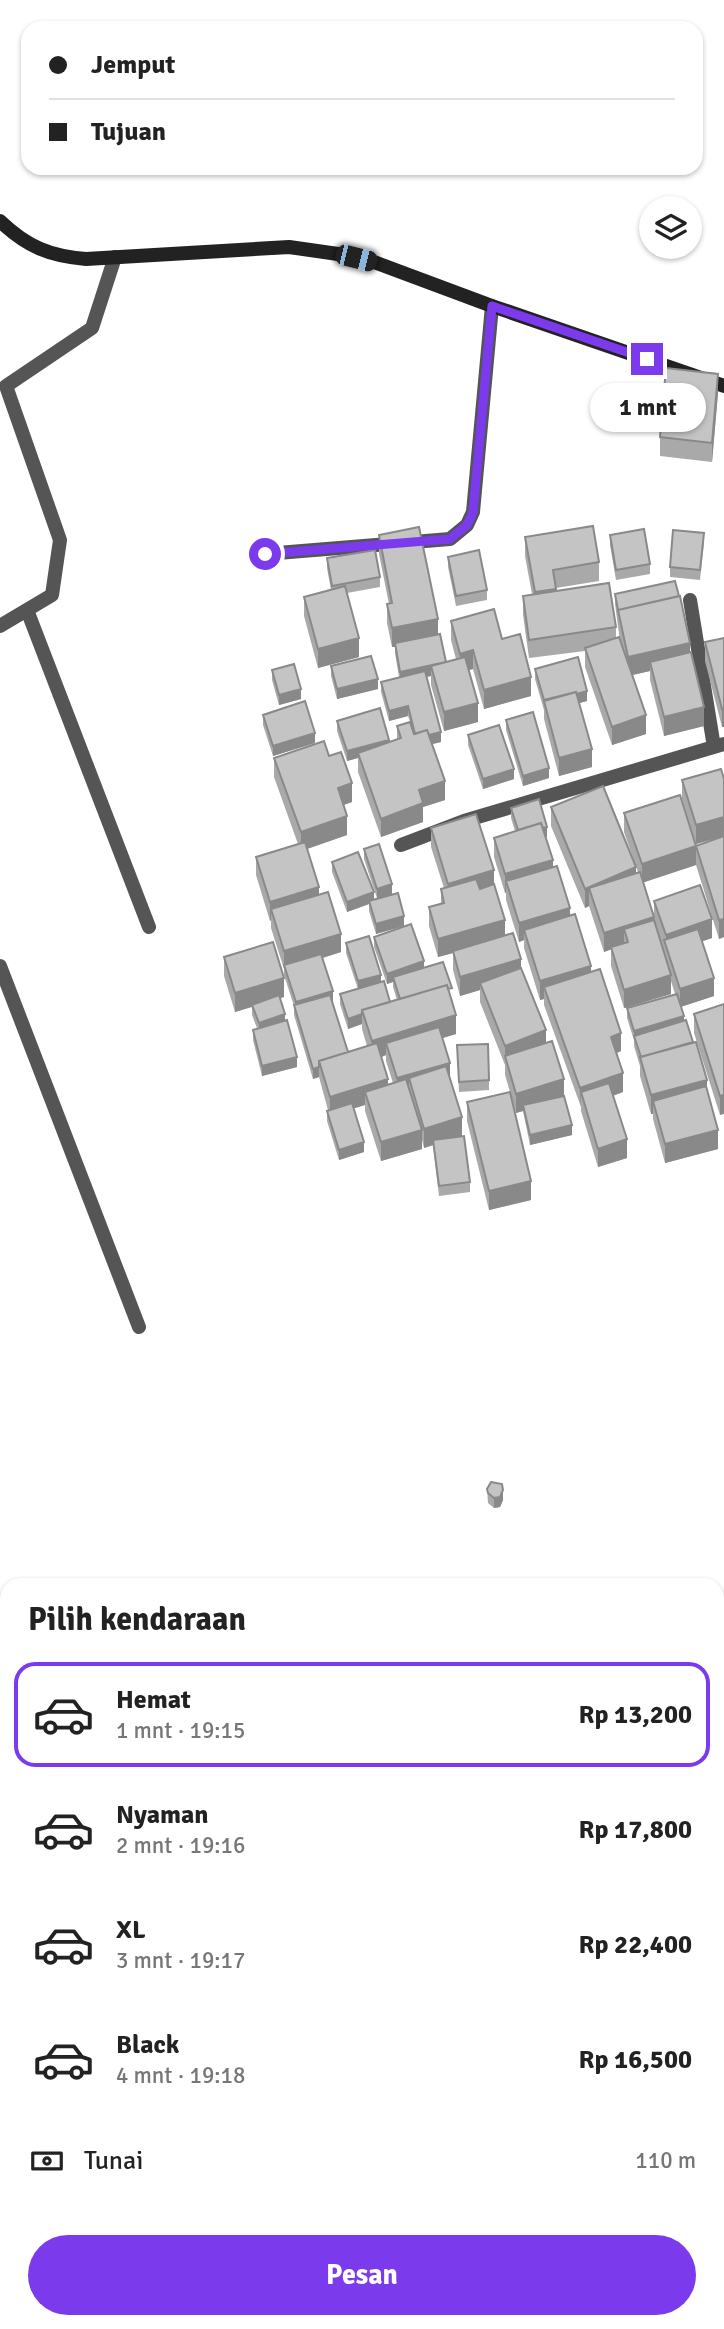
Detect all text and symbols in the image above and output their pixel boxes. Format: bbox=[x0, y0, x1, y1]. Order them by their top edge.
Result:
text: Jemput bbox=[91, 49, 175, 81]
text: Tujuan bbox=[91, 116, 166, 148]
map controls bbox=[639, 196, 702, 259]
button: layers bbox=[639, 196, 702, 259]
car bbox=[334, 243, 379, 273]
route end bbox=[631, 343, 663, 375]
callout: 1 mnt bbox=[589, 384, 705, 432]
text: 1 mnt bbox=[619, 393, 677, 422]
route start bbox=[249, 538, 281, 570]
text: Pilih kendaraan bbox=[28, 1600, 246, 1639]
icon: car bbox=[32, 1683, 95, 1746]
text: Hemat bbox=[116, 1684, 191, 1716]
text: Rp 13,200 bbox=[578, 1699, 692, 1731]
text: 1 mnt · 19:15 bbox=[116, 1716, 245, 1745]
icon: car bbox=[32, 1798, 95, 1861]
text: Nyaman bbox=[116, 1799, 209, 1831]
text: Rp 17,800 bbox=[578, 1814, 692, 1846]
text: 2 mnt · 19:16 bbox=[116, 1831, 245, 1860]
icon: car bbox=[32, 1913, 95, 1976]
text: XL bbox=[116, 1914, 146, 1946]
text: Rp 22,400 bbox=[578, 1929, 692, 1961]
text: 3 mnt · 19:17 bbox=[116, 1946, 245, 1975]
icon: car bbox=[32, 2028, 95, 2091]
text: Black bbox=[116, 2029, 179, 2061]
text: Rp 16,500 bbox=[578, 2044, 692, 2076]
text: 4 mnt · 19:18 bbox=[116, 2061, 245, 2090]
icon: cash bbox=[28, 2142, 66, 2180]
text: Tunai bbox=[84, 2145, 143, 2177]
text: 110 m bbox=[635, 2146, 696, 2175]
button: Pesan bbox=[28, 2235, 696, 2315]

